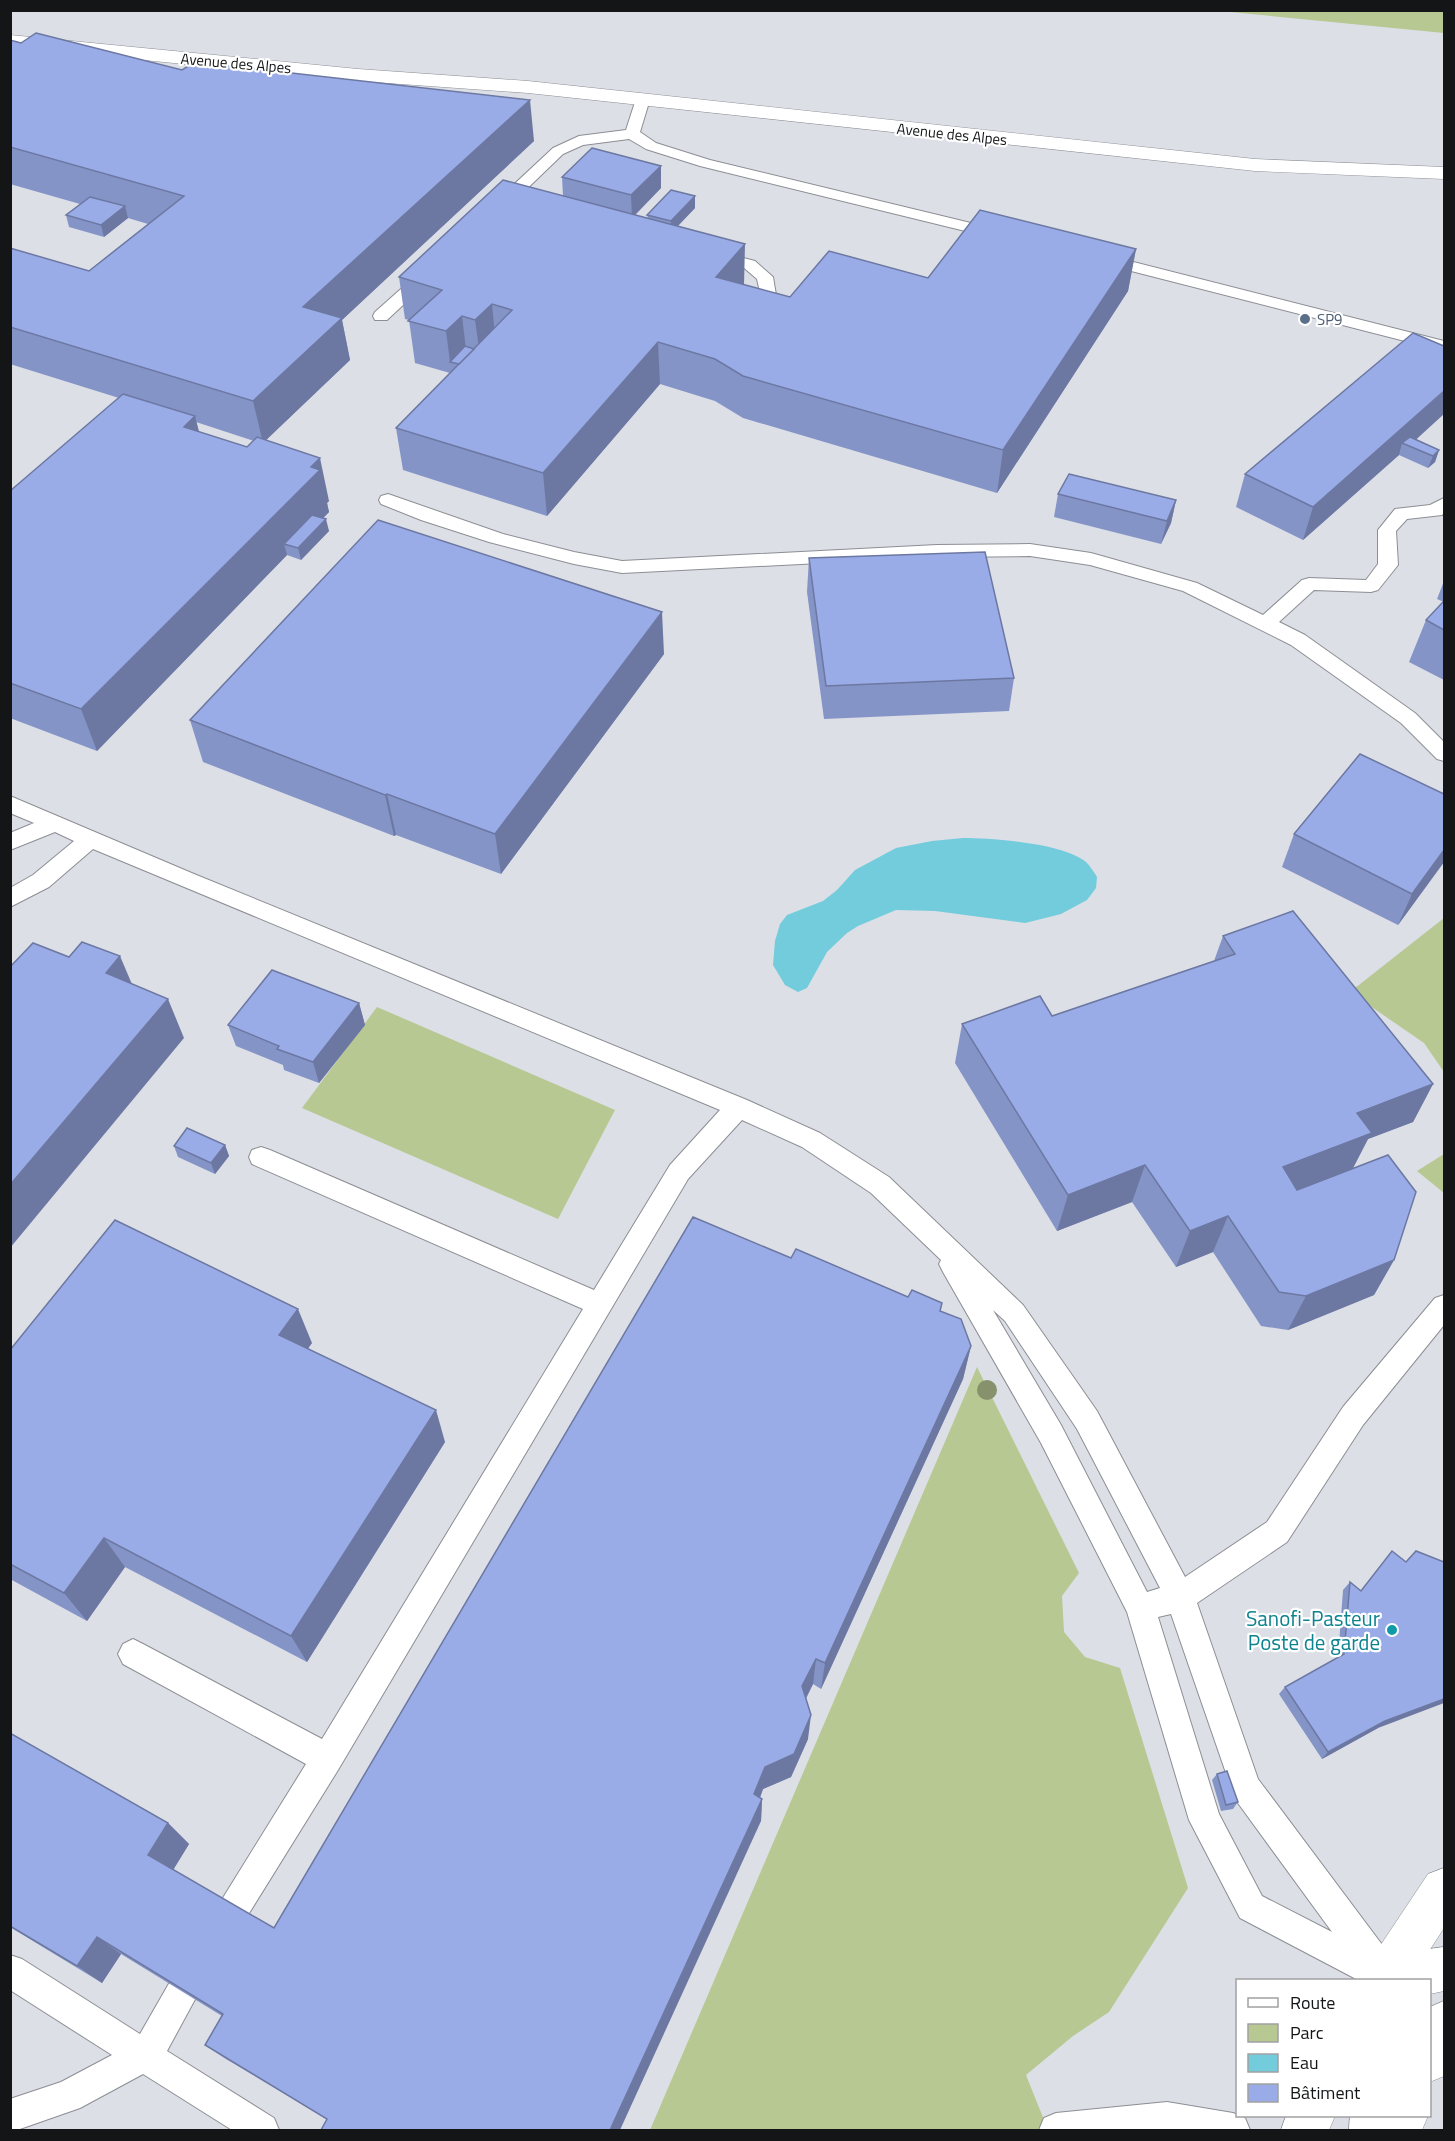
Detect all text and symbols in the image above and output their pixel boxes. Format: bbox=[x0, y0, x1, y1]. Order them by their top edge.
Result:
street label: Avenue des Alpes bbox=[180, 47, 292, 79]
street label: Avenue des Alpes bbox=[896, 117, 1008, 151]
place label: SP9 bbox=[1317, 308, 1342, 331]
marker: SP9 bbox=[1298, 312, 1312, 326]
place label: Sanofi-Pasteur Poste de garde bbox=[1246, 1602, 1380, 1658]
marker: Sanofi-Pasteur Poste de garde bbox=[1385, 1623, 1399, 1637]
legend bbox=[1236, 1979, 1431, 2117]
text: Route bbox=[1290, 1989, 1335, 2016]
text: Parc bbox=[1290, 2019, 1324, 2046]
text: Eau bbox=[1290, 2049, 1319, 2076]
text: Bâtiment bbox=[1290, 2079, 1361, 2106]

